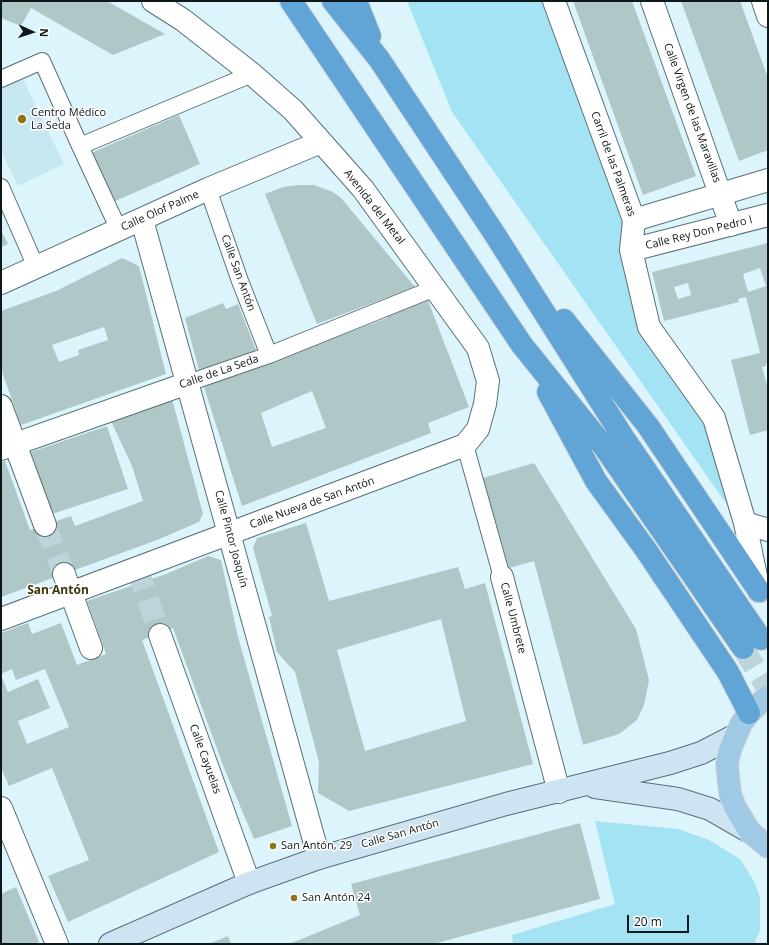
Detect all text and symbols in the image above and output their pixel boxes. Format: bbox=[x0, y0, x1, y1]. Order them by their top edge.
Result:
north arrow bbox=[12, 12, 52, 52]
text: N bbox=[37, 28, 52, 38]
street label: Calle Virgen de las Maravillas bbox=[661, 41, 723, 185]
place label: Centro Médico La Seda bbox=[31, 106, 106, 132]
street label: Carril de las Palmeras bbox=[588, 110, 638, 218]
marker: Centro Médico La Seda bbox=[16, 113, 28, 125]
street label: Avenida del Metal bbox=[341, 167, 407, 247]
street label: Calle Olof Palme bbox=[119, 188, 201, 234]
street label: Calle Rey Don Pedro I bbox=[644, 213, 754, 253]
street label: Calle San Antón bbox=[218, 233, 258, 313]
street label: Calle de La Seda bbox=[178, 352, 260, 392]
street label: Calle Nueva de San Antón bbox=[248, 474, 376, 532]
street label: Calle Pintor Joaquín bbox=[212, 489, 250, 589]
street label: Calle Umbrete bbox=[497, 581, 529, 655]
district label: San Antón bbox=[27, 584, 89, 598]
street label: Calle Cayuelas bbox=[186, 722, 224, 796]
street label: Calle San Antón bbox=[360, 817, 440, 851]
place label: San Antón, 29 bbox=[281, 839, 352, 853]
marker: San Antón, 29 bbox=[268, 841, 278, 851]
place label: San Antón 24 bbox=[302, 891, 370, 905]
marker: San Antón 24 bbox=[289, 893, 299, 903]
scale bar bbox=[629, 907, 691, 933]
text: 20 m bbox=[634, 913, 662, 930]

